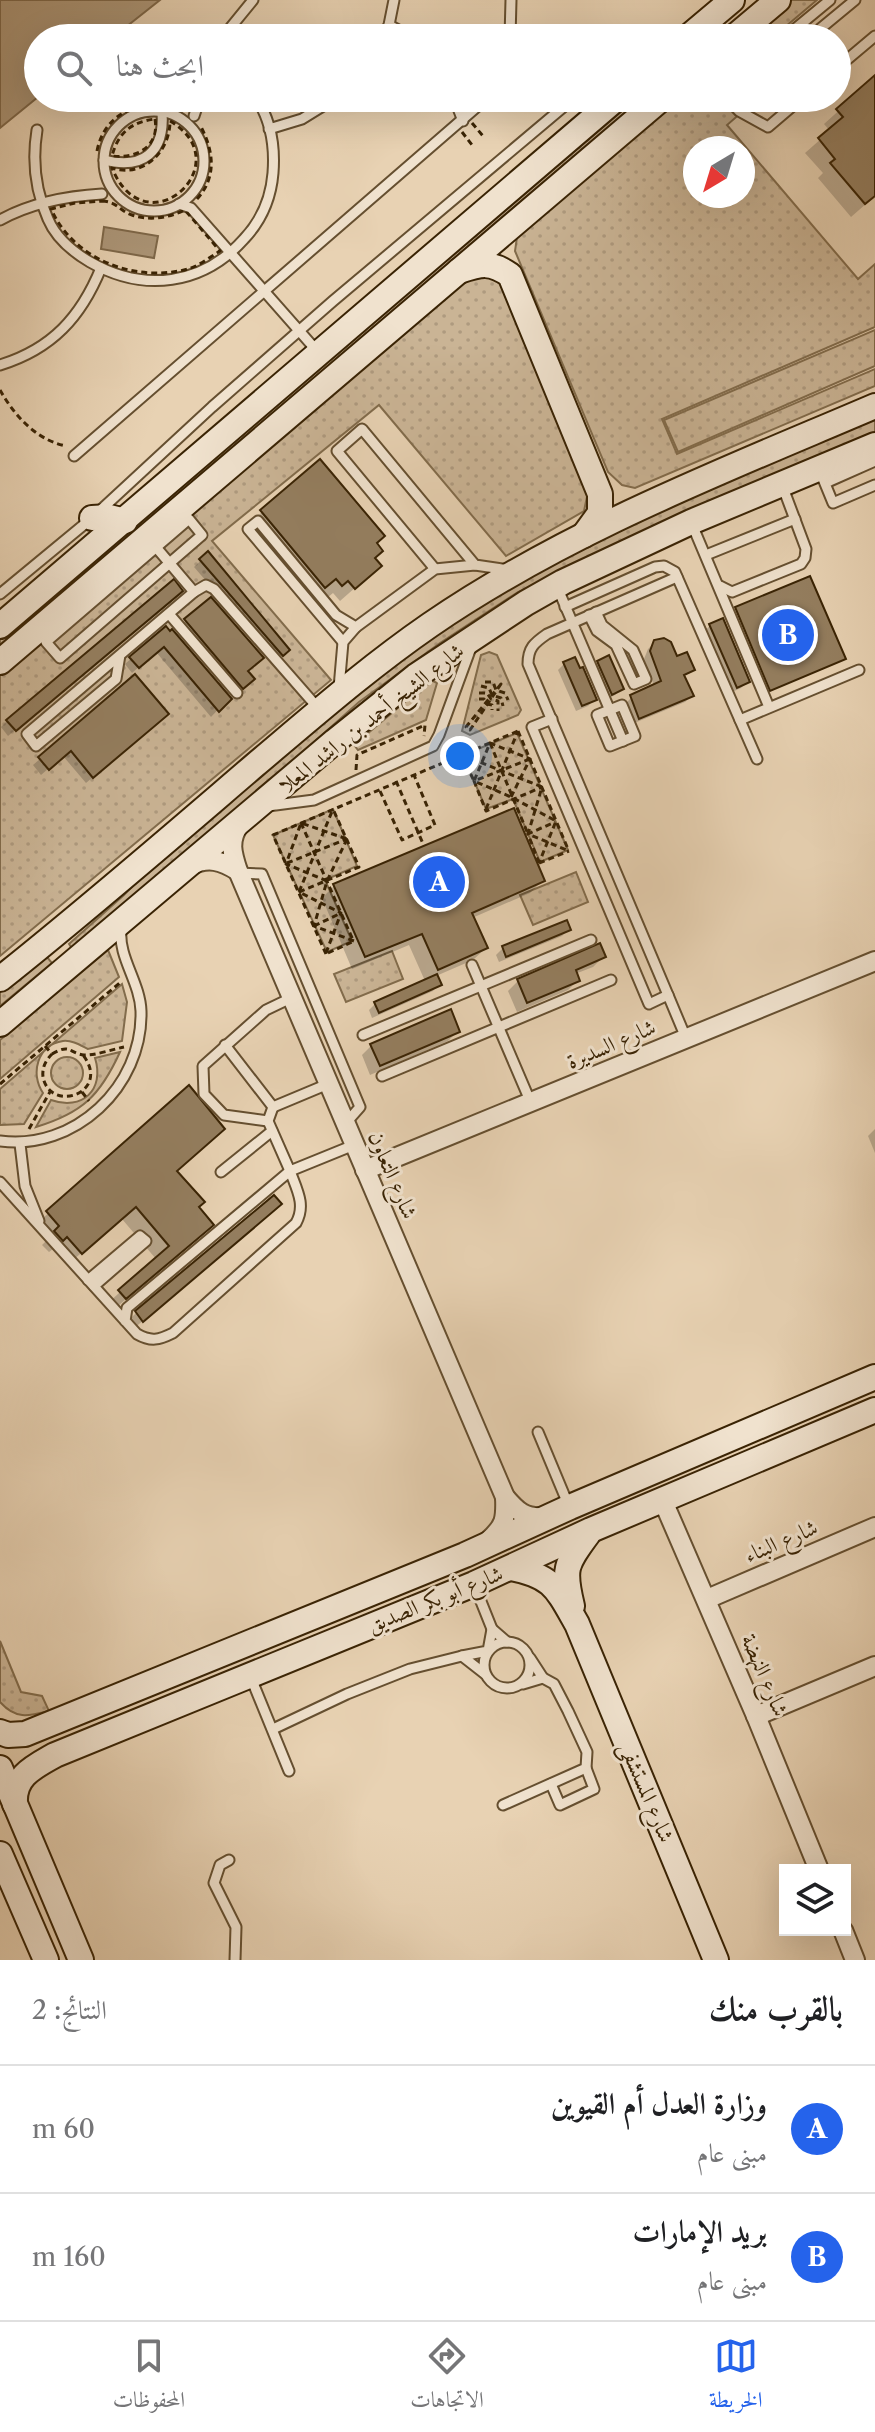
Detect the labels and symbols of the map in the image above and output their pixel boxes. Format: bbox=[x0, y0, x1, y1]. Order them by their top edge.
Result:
north arrow bbox=[683, 136, 755, 208]
pin: B bbox=[762, 605, 814, 665]
street label: شارع الشيخ أحمد بن راشد المعلا bbox=[272, 636, 473, 804]
your location bbox=[440, 736, 480, 776]
pin: A bbox=[413, 852, 465, 912]
street label: شارع السديرة bbox=[562, 1013, 662, 1079]
street label: شارع التعاون bbox=[358, 1127, 424, 1225]
street label: شارع البناء bbox=[740, 1514, 824, 1573]
street label: شارع أبو بكر الصديق bbox=[363, 1558, 509, 1643]
street label: شارع النهضة bbox=[731, 1630, 794, 1722]
street label: شارع المستشفى bbox=[609, 1738, 680, 1848]

